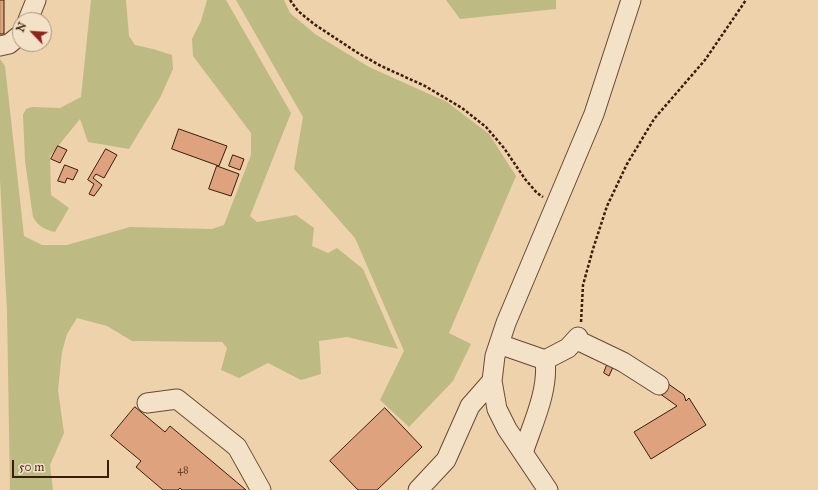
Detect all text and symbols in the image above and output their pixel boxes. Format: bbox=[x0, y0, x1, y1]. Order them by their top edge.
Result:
north arrow bbox=[12, 12, 52, 52]
text: N bbox=[14, 20, 29, 34]
scale bar bbox=[14, 452, 111, 478]
text: 50 m bbox=[19, 460, 44, 474]
house number: 48 bbox=[178, 465, 188, 477]

